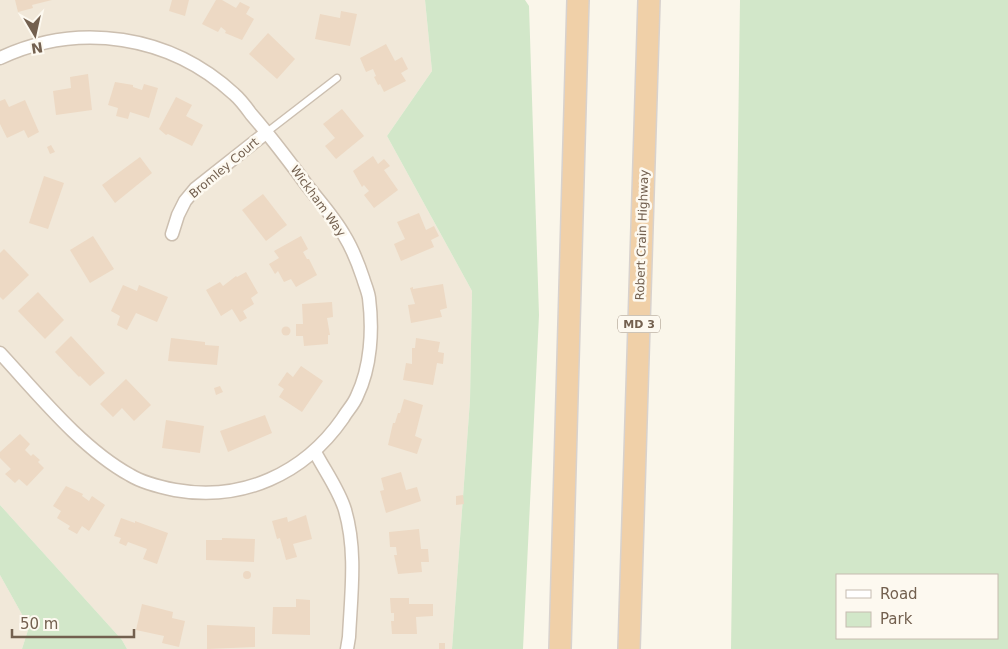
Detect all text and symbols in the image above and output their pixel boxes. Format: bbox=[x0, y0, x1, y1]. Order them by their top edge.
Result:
north arrow bbox=[10, 10, 60, 60]
text: N bbox=[30, 39, 44, 57]
street label: Bromley Court bbox=[186, 135, 262, 201]
street label: Wickham Way bbox=[288, 163, 348, 239]
street label: Robert Crain Highway bbox=[633, 169, 651, 301]
road number: MD 3 bbox=[618, 316, 660, 332]
legend bbox=[836, 574, 998, 639]
text: Road bbox=[880, 585, 918, 603]
scale bar bbox=[12, 606, 135, 638]
text: Park bbox=[880, 610, 913, 628]
text: 50 m bbox=[20, 615, 58, 633]

